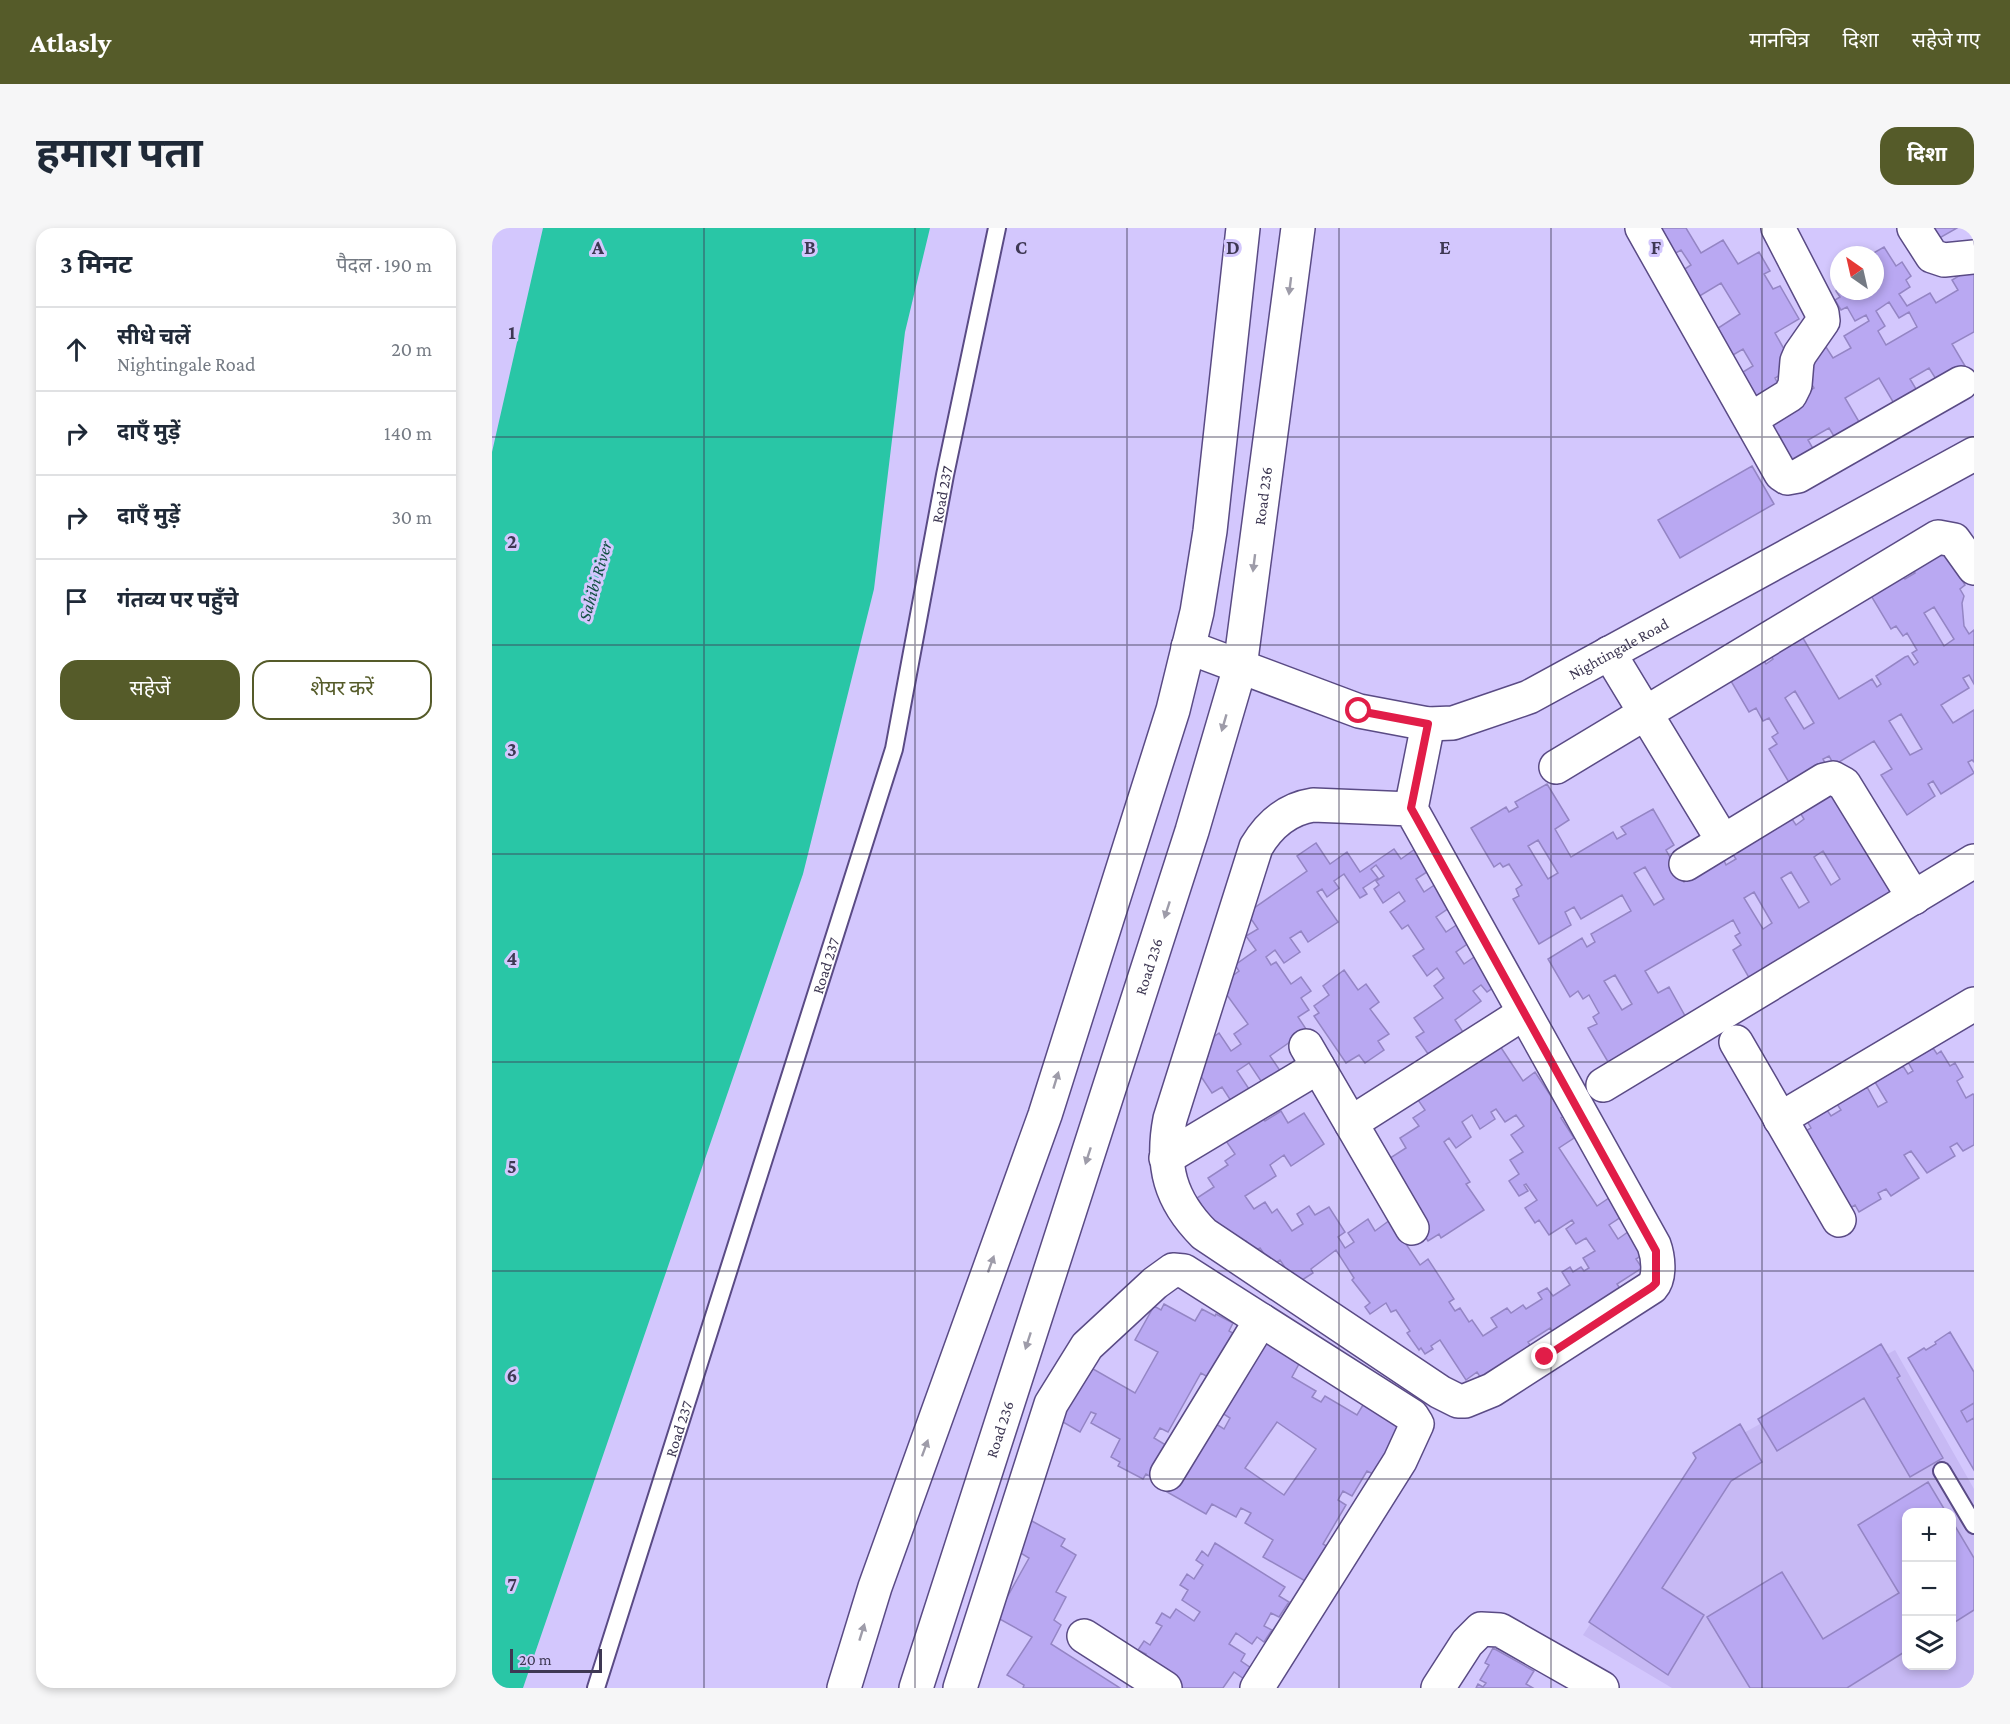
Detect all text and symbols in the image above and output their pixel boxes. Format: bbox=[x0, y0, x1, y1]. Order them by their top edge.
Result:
text: Atlasly bbox=[30, 27, 111, 58]
text: मानचित्र bbox=[1749, 28, 1809, 52]
text: दिशा bbox=[1842, 28, 1879, 52]
text: सहेजे गए bbox=[1912, 28, 1980, 52]
button: दिशा bbox=[1880, 127, 1974, 185]
text: हमारा पता bbox=[36, 129, 203, 176]
text: A bbox=[591, 236, 605, 258]
text: B bbox=[804, 236, 816, 258]
text: C bbox=[1015, 236, 1027, 258]
text: D bbox=[1226, 236, 1240, 258]
text: E bbox=[1439, 236, 1451, 258]
text: F bbox=[1651, 236, 1662, 258]
north arrow bbox=[1830, 246, 1884, 300]
text: 3 मिनट bbox=[60, 250, 132, 279]
text: पैदल · 190 m bbox=[336, 254, 432, 276]
one-way arrow bbox=[1285, 277, 1295, 296]
text: 1 bbox=[508, 321, 516, 343]
text: सीधे चलें bbox=[117, 324, 191, 349]
icon: ahead bbox=[60, 333, 93, 366]
text: 20 m bbox=[391, 338, 432, 360]
text: Nightingale Road bbox=[117, 353, 256, 375]
icon: right bbox=[60, 417, 93, 450]
text: दाएँ मुड़ें bbox=[117, 419, 180, 444]
text: 140 m bbox=[384, 422, 432, 444]
street label: Road 237 bbox=[928, 464, 955, 525]
street label: Road 236 bbox=[1250, 465, 1275, 526]
icon: right bbox=[60, 501, 93, 534]
text: दाएँ मुड़ें bbox=[117, 503, 180, 528]
text: 30 m bbox=[391, 506, 432, 528]
text: 2 bbox=[507, 530, 517, 552]
water label: Sahibi River bbox=[574, 538, 616, 623]
one-way arrow bbox=[1249, 553, 1258, 572]
icon: arrive bbox=[60, 585, 93, 618]
text: गंतव्य पर पहुँचे bbox=[117, 587, 239, 612]
street label: Nightingale Road bbox=[1566, 614, 1672, 682]
button: सहेजें bbox=[60, 660, 240, 720]
button: शेयर करें bbox=[252, 660, 432, 720]
route start bbox=[1345, 697, 1371, 723]
one-way arrow bbox=[1219, 715, 1228, 733]
text: 3 bbox=[507, 738, 517, 760]
one-way arrow bbox=[1161, 901, 1171, 919]
street label: Road 237 bbox=[808, 935, 842, 996]
street label: Road 236 bbox=[1131, 936, 1165, 997]
text: 4 bbox=[507, 947, 518, 969]
one-way arrow bbox=[1052, 1071, 1061, 1089]
one-way arrow bbox=[1082, 1147, 1092, 1165]
text: 5 bbox=[507, 1155, 517, 1177]
one-way arrow bbox=[987, 1255, 997, 1273]
one-way arrow bbox=[1023, 1332, 1032, 1350]
route end bbox=[1531, 1343, 1557, 1369]
text: 6 bbox=[507, 1364, 517, 1386]
street label: Road 237 bbox=[661, 1398, 695, 1459]
street label: Road 236 bbox=[982, 1399, 1016, 1460]
one-way arrow bbox=[921, 1439, 931, 1457]
map controls bbox=[1902, 1508, 1956, 1670]
button: + bbox=[1902, 1508, 1956, 1562]
button: − bbox=[1902, 1562, 1956, 1616]
text: 7 bbox=[507, 1573, 517, 1595]
button: layers bbox=[1902, 1616, 1956, 1670]
one-way arrow bbox=[857, 1623, 867, 1641]
scale bar bbox=[510, 1646, 602, 1674]
text: 20 m bbox=[519, 1651, 552, 1668]

